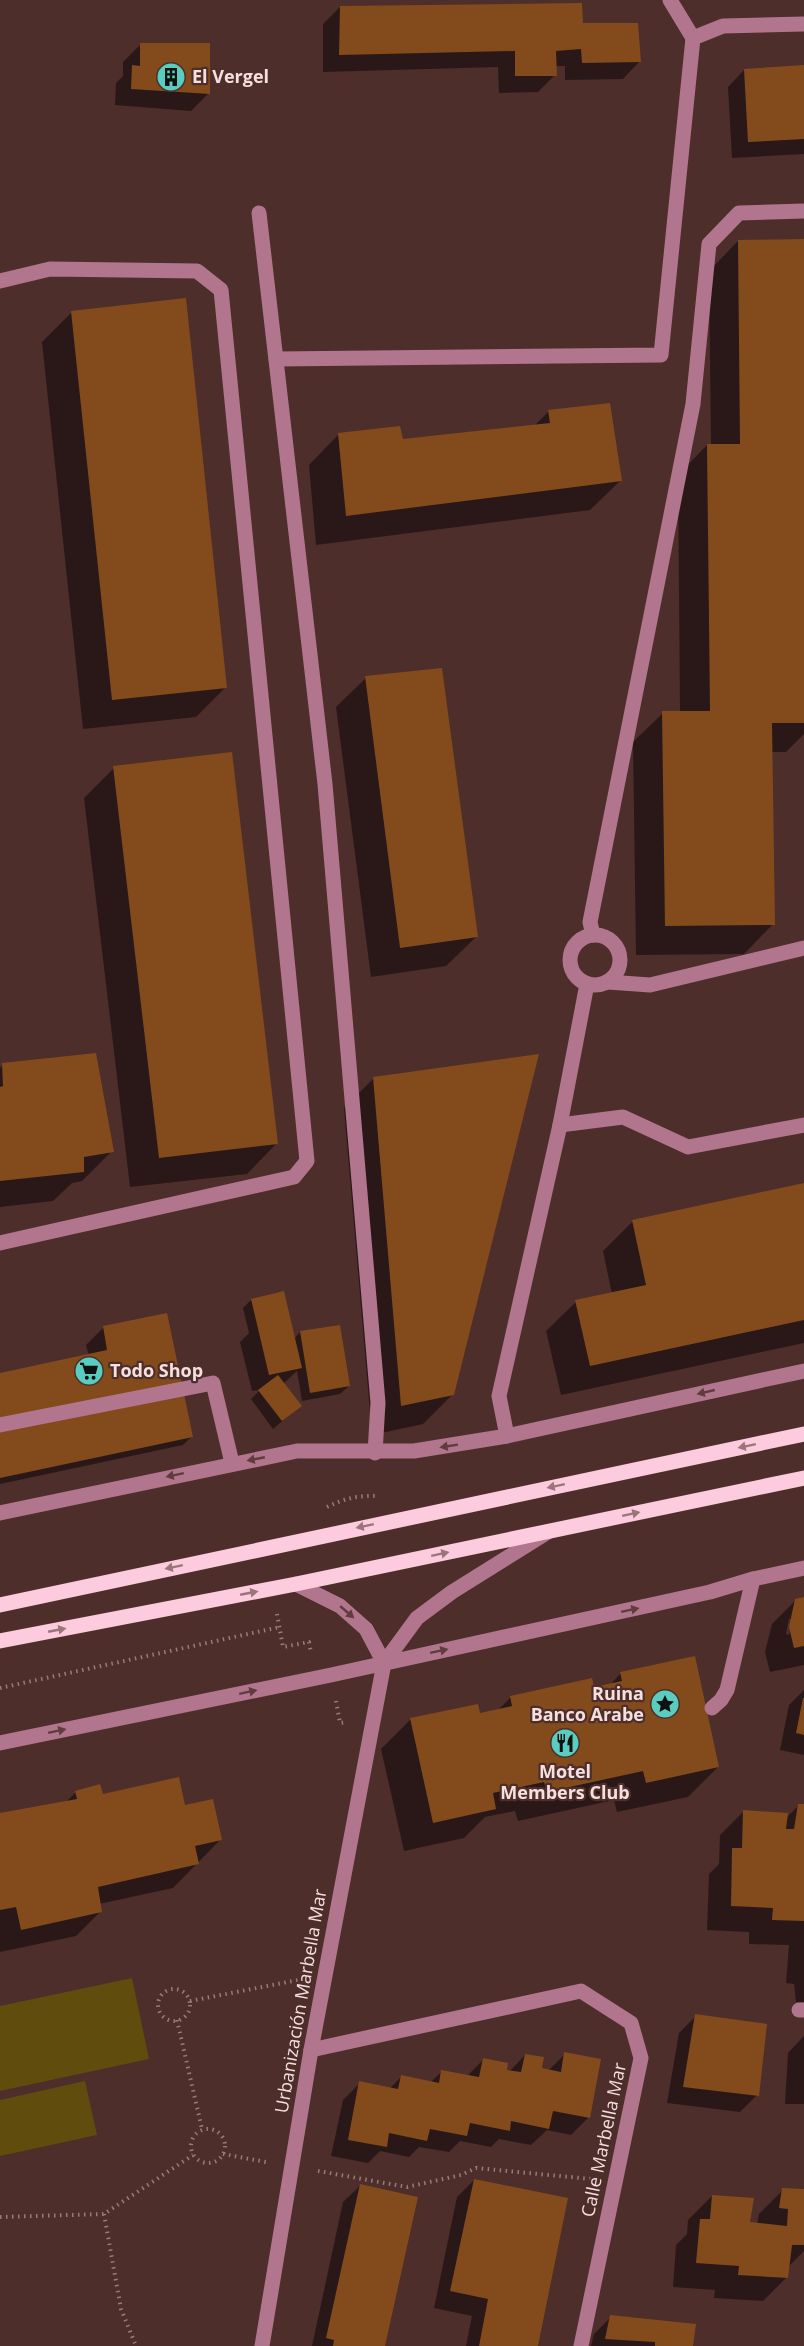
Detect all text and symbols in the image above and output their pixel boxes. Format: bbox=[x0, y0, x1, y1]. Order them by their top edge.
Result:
building icon: El Vergel bbox=[155, 61, 187, 93]
place label: El Vergel bbox=[192, 64, 269, 88]
supermarket icon: Todo Shop bbox=[73, 1355, 105, 1387]
place label: Todo Shop bbox=[110, 1358, 203, 1382]
one-way arrow bbox=[697, 1388, 715, 1398]
one-way arrow bbox=[440, 1441, 459, 1450]
one-way arrow bbox=[737, 1442, 756, 1451]
one-way arrow bbox=[246, 1455, 265, 1464]
one-way arrow bbox=[166, 1471, 184, 1481]
one-way arrow bbox=[546, 1482, 565, 1491]
one-way arrow bbox=[622, 1509, 641, 1518]
one-way arrow bbox=[355, 1522, 374, 1531]
one-way arrow bbox=[431, 1549, 450, 1558]
one-way arrow bbox=[165, 1562, 184, 1572]
one-way arrow bbox=[240, 1588, 259, 1597]
one-way arrow bbox=[339, 1605, 354, 1618]
one-way arrow bbox=[620, 1605, 639, 1614]
one-way arrow bbox=[48, 1625, 67, 1634]
one-way arrow bbox=[430, 1646, 448, 1656]
place label: Ruina Banco Arabe bbox=[531, 1681, 644, 1726]
one-way arrow bbox=[239, 1687, 258, 1696]
place icon: Ruina Banco Arabe bbox=[649, 1688, 681, 1720]
one-way arrow bbox=[48, 1726, 67, 1736]
restaurant icon: Motel Members Club bbox=[549, 1727, 581, 1759]
place label: Motel Members Club bbox=[500, 1759, 630, 1804]
street label: Urbanización Marbella Mar bbox=[268, 1886, 332, 2115]
street label: Calle Marbella Mar bbox=[575, 2060, 631, 2219]

